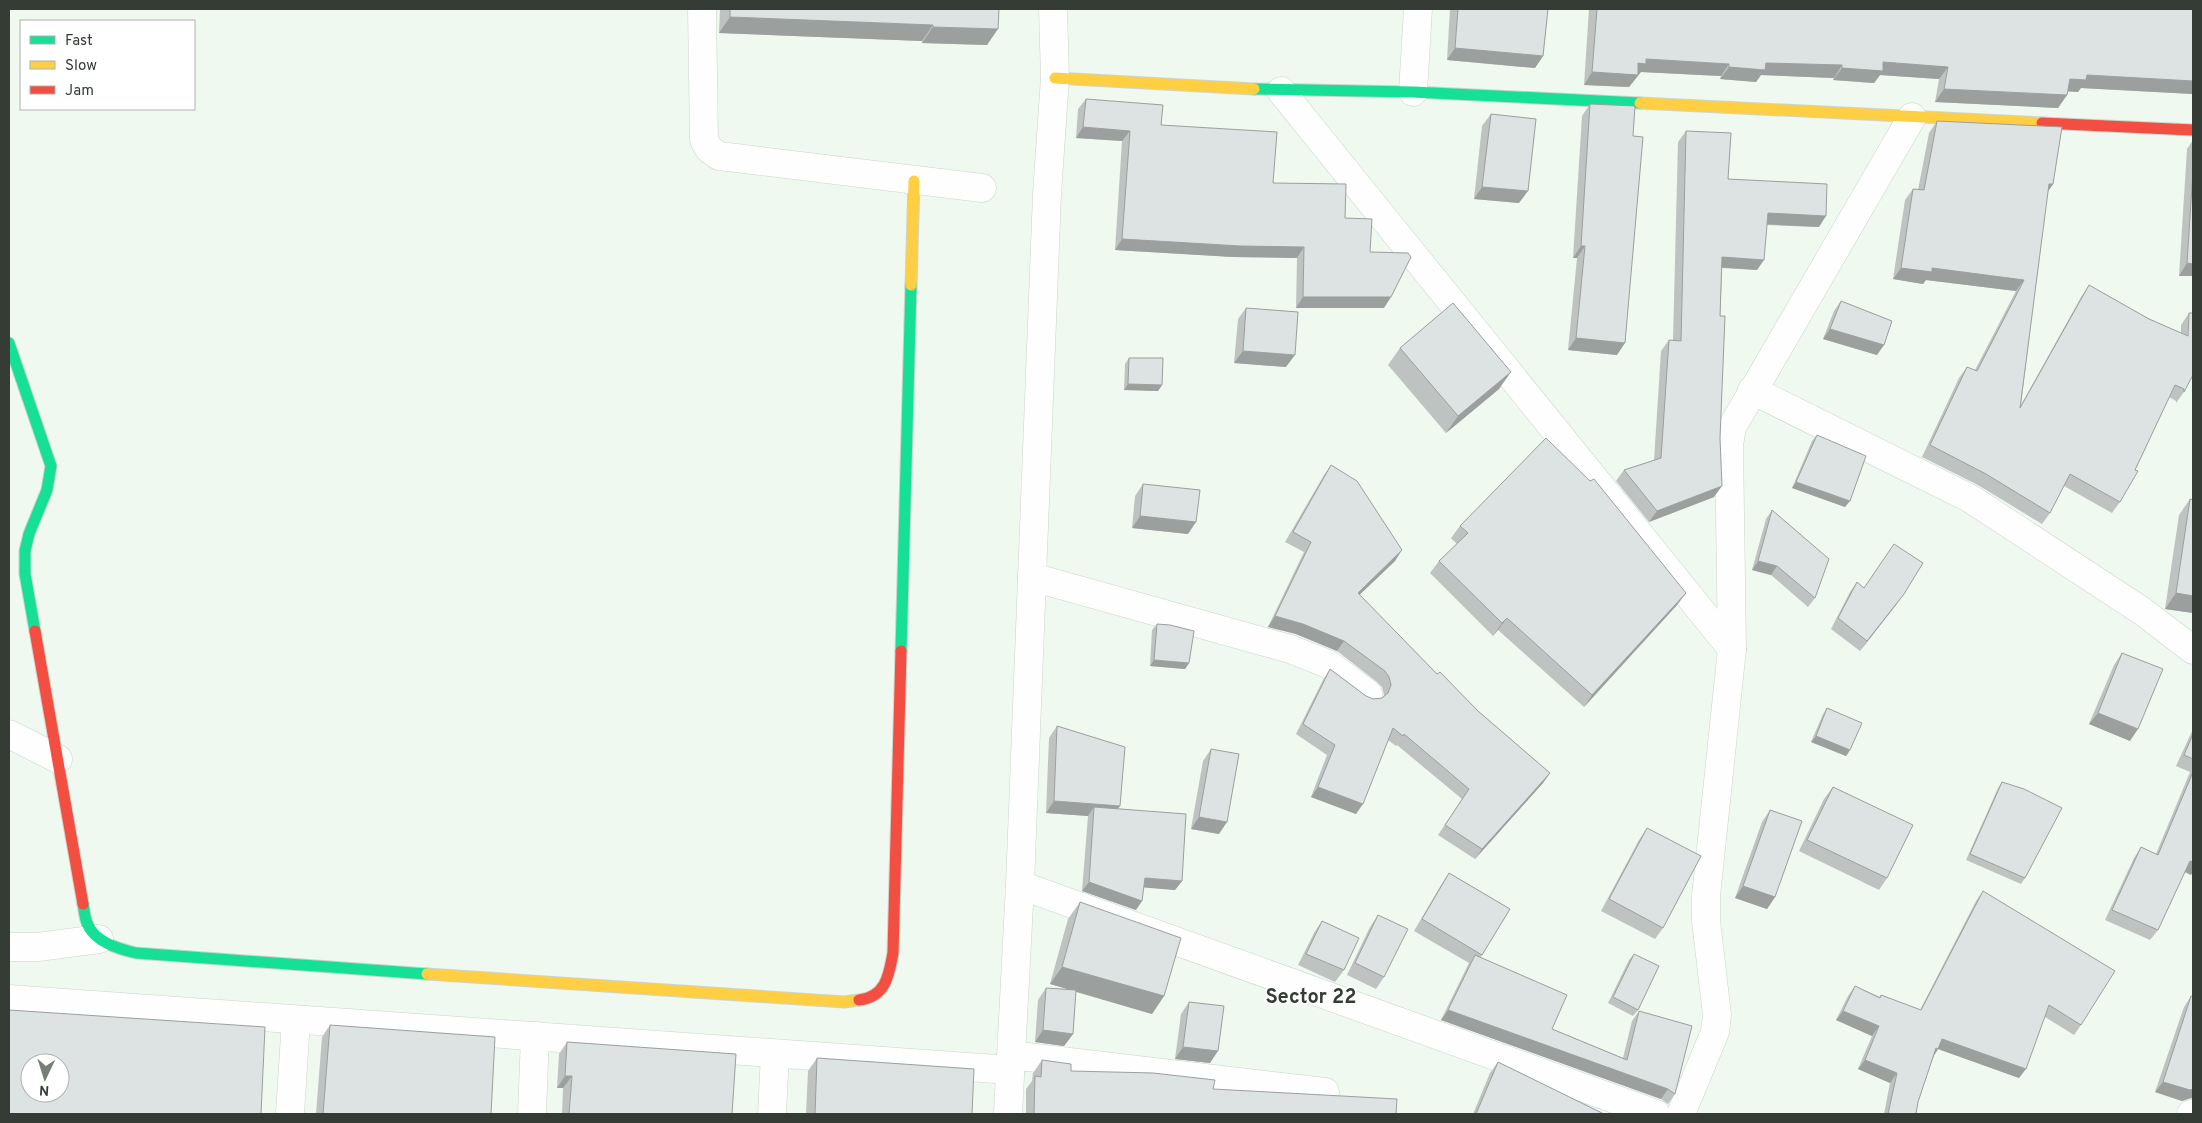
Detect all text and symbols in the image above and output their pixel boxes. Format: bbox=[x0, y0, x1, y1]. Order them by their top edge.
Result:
legend bbox=[20, 20, 195, 110]
text: Fast bbox=[65, 32, 93, 51]
text: Slow bbox=[65, 57, 97, 76]
text: Jam bbox=[65, 82, 94, 101]
district label: Sector 22 bbox=[1266, 985, 1356, 1011]
north arrow bbox=[20, 1053, 70, 1103]
text: N bbox=[39, 1081, 50, 1098]

